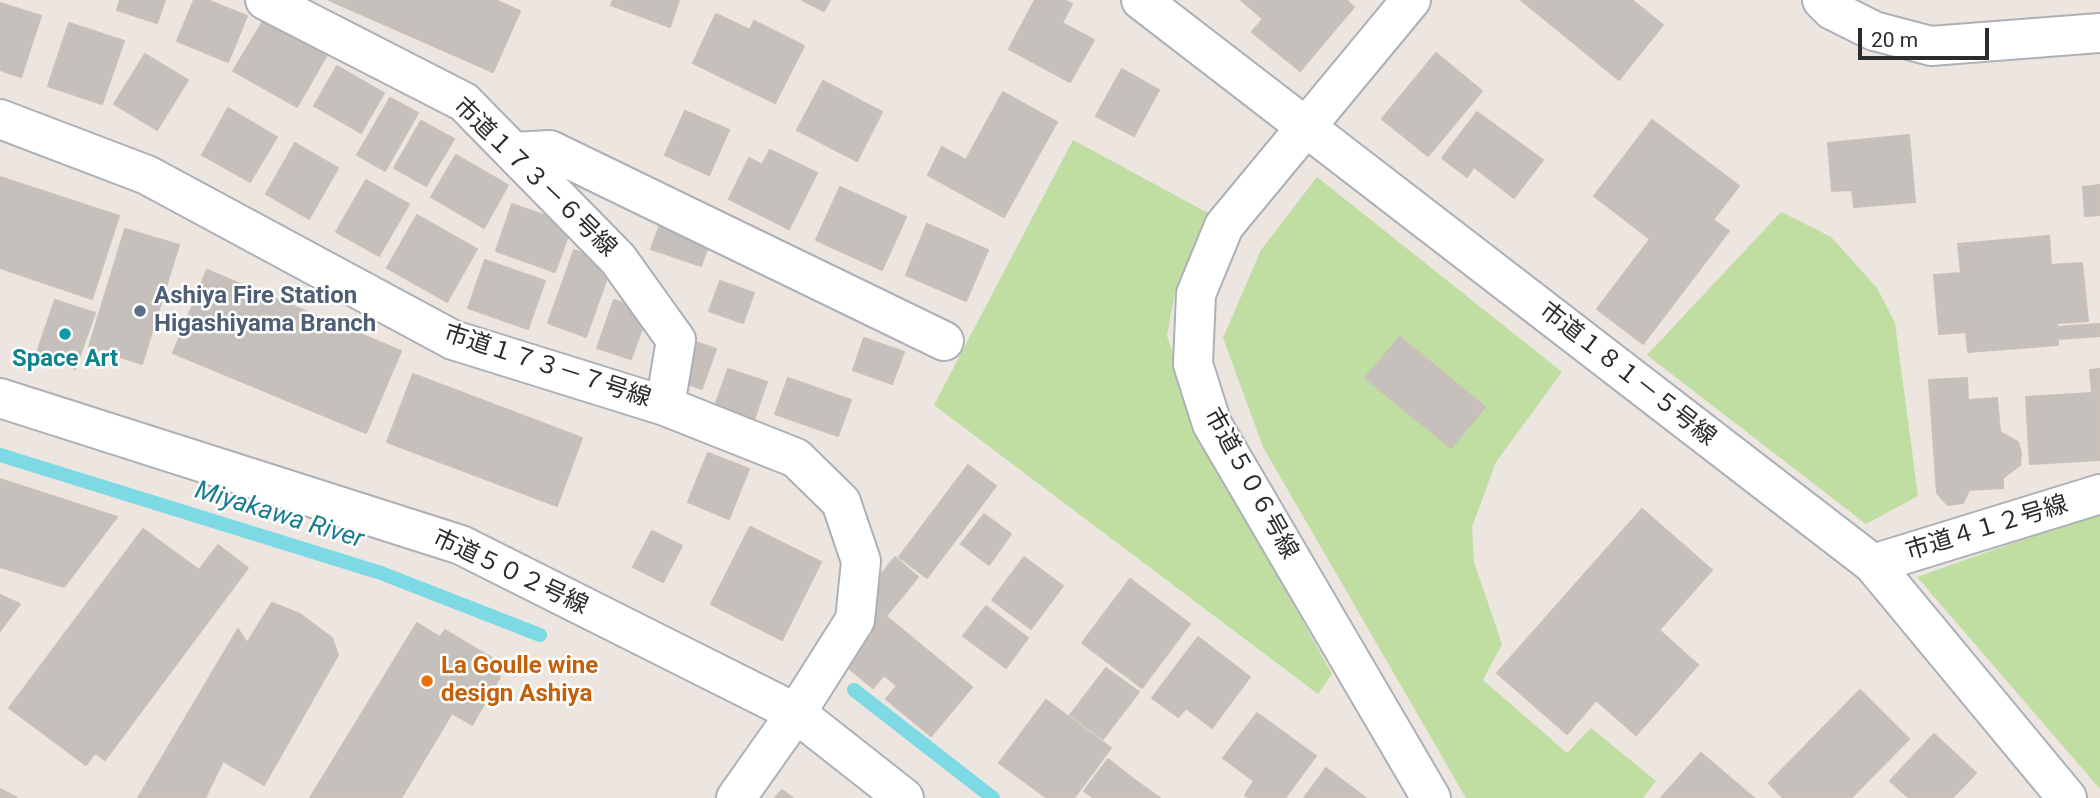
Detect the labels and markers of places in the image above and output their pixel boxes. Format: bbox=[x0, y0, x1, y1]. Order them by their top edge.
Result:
place label: Ashiya Fire Station Higashiyama Branch bbox=[154, 283, 376, 339]
marker: Ashiya Fire Station Higashiyama Branch bbox=[132, 303, 148, 319]
marker: Space Art bbox=[57, 326, 73, 342]
place label: Space Art bbox=[12, 346, 118, 374]
place label: La Goulle wine design Ashiya bbox=[441, 653, 598, 709]
marker: La Goulle wine design Ashiya bbox=[419, 673, 435, 689]

